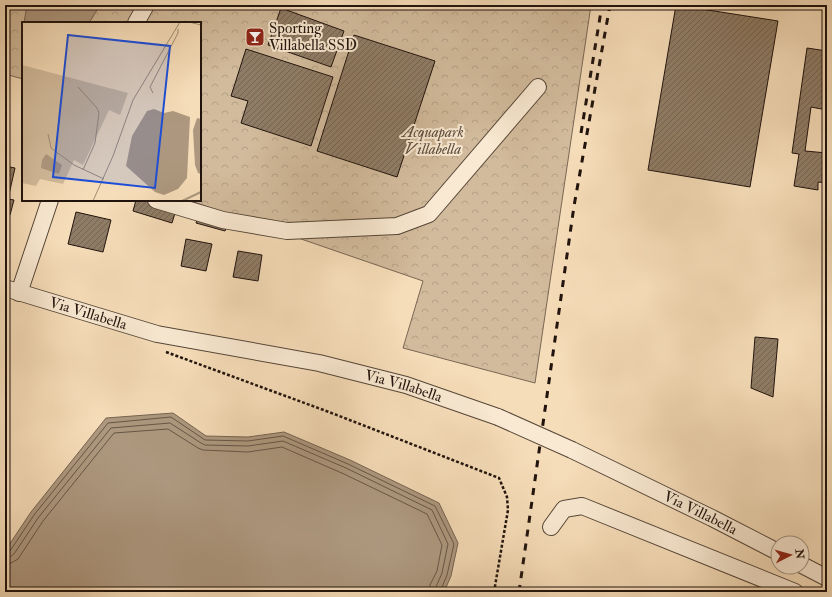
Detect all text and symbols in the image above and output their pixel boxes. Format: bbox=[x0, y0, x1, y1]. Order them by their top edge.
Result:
place label: Sporting Villabella SSD bbox=[269, 19, 357, 55]
inset map bbox=[22, 22, 201, 201]
bar icon: Sporting Villabella SSD bbox=[244, 26, 266, 48]
park label: Acquapark Villabella bbox=[400, 123, 464, 159]
street label: Via Villabella bbox=[47, 293, 130, 335]
street label: Via Villabella bbox=[363, 366, 445, 407]
street label: Via Villabella bbox=[660, 487, 741, 540]
north arrow bbox=[770, 535, 810, 575]
text: N bbox=[792, 547, 807, 561]

